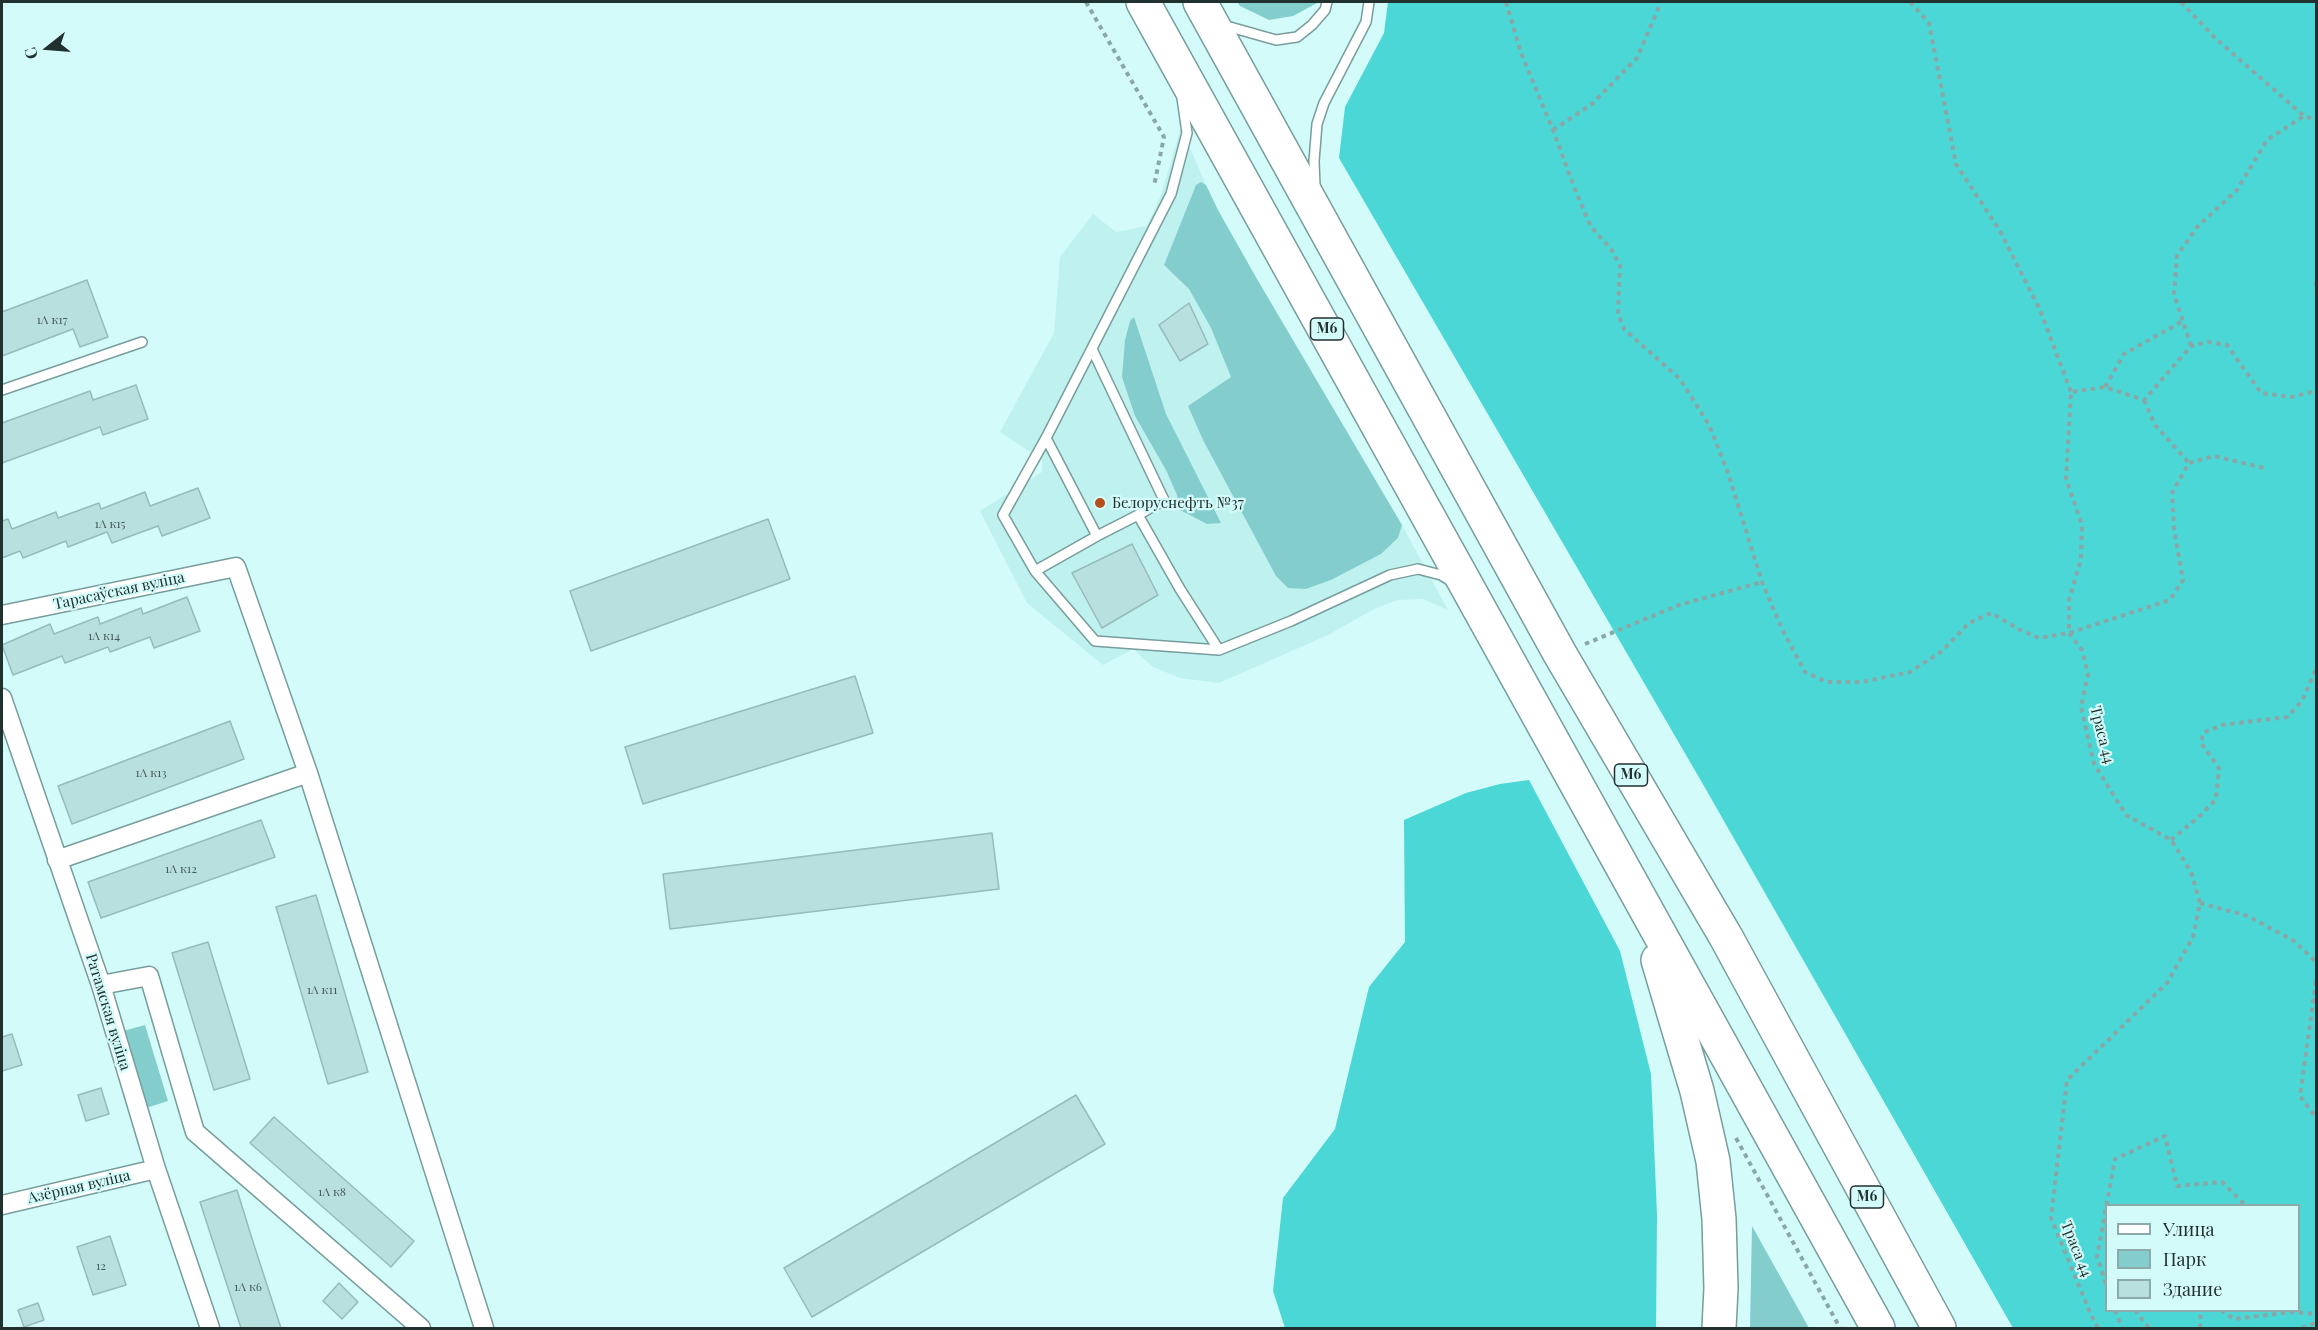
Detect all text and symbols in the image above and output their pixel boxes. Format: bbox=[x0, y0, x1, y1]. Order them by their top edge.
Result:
north arrow bbox=[18, 18, 78, 78]
text: С bbox=[19, 45, 42, 62]
house number: 1А к17 bbox=[36, 313, 68, 327]
road number: М6 bbox=[1310, 318, 1344, 340]
place label: Белоруснефть №37 bbox=[1112, 494, 1244, 512]
marker: Белоруснефть №37 bbox=[1093, 496, 1107, 510]
house number: 1А к15 bbox=[94, 517, 126, 531]
street label: Тарасаўская вуліца bbox=[52, 568, 186, 614]
house number: 1А к14 bbox=[88, 629, 120, 643]
street label: Траса 44 bbox=[2086, 704, 2118, 766]
road number: М6 bbox=[1614, 764, 1648, 786]
house number: 1А к13 bbox=[135, 766, 167, 780]
house number: 1А к12 bbox=[165, 862, 197, 876]
street label: Ратамская вуліца bbox=[82, 951, 134, 1073]
house number: 1А к11 bbox=[307, 983, 337, 997]
street label: Азёрная вуліца bbox=[26, 1166, 132, 1208]
house number: 1А к8 bbox=[318, 1185, 346, 1199]
road number: М6 bbox=[1850, 1186, 1884, 1208]
legend bbox=[2105, 1204, 2300, 1312]
text: Улица bbox=[2163, 1217, 2214, 1241]
street label: Траса 44 bbox=[2057, 1218, 2095, 1280]
text: Парк bbox=[2163, 1247, 2206, 1271]
house number: 12 bbox=[96, 1259, 106, 1273]
text: Здание bbox=[2163, 1277, 2222, 1301]
house number: 1А к6 bbox=[234, 1280, 262, 1294]

